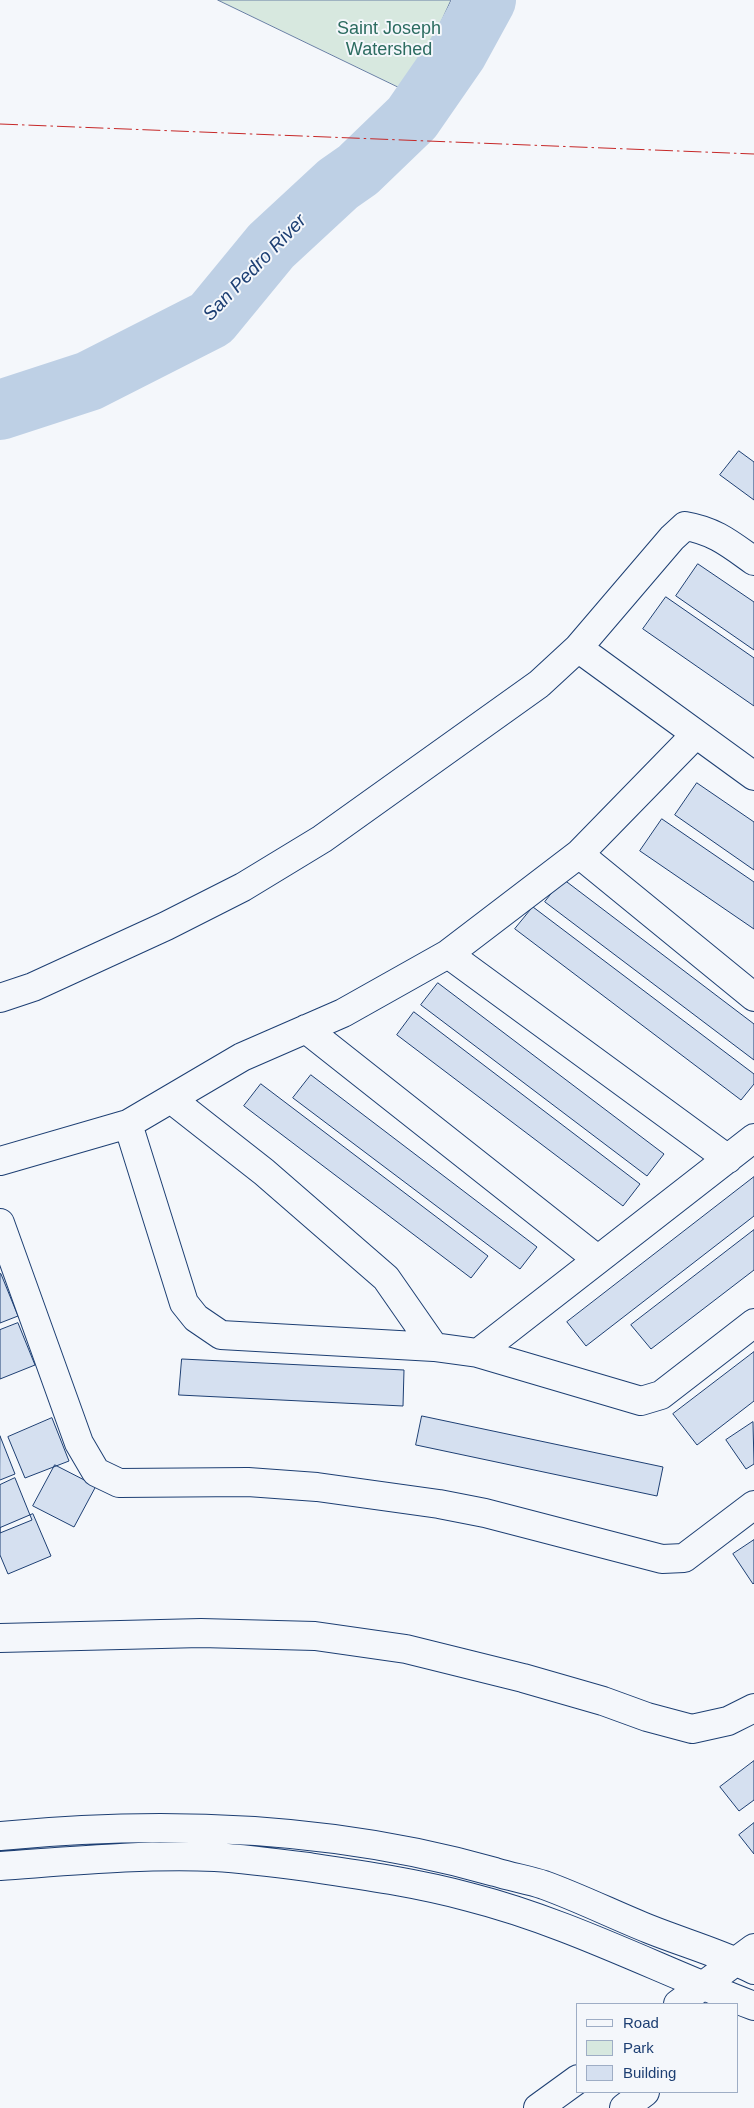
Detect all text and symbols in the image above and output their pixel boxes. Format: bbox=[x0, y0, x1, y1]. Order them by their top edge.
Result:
park label: Saint Joseph Watershed bbox=[337, 18, 441, 60]
water label: San Pedro River bbox=[198, 210, 312, 326]
legend bbox=[576, 2003, 739, 2093]
text: Road bbox=[623, 2014, 659, 2031]
text: Park bbox=[623, 2039, 654, 2056]
text: Building bbox=[623, 2064, 676, 2081]

